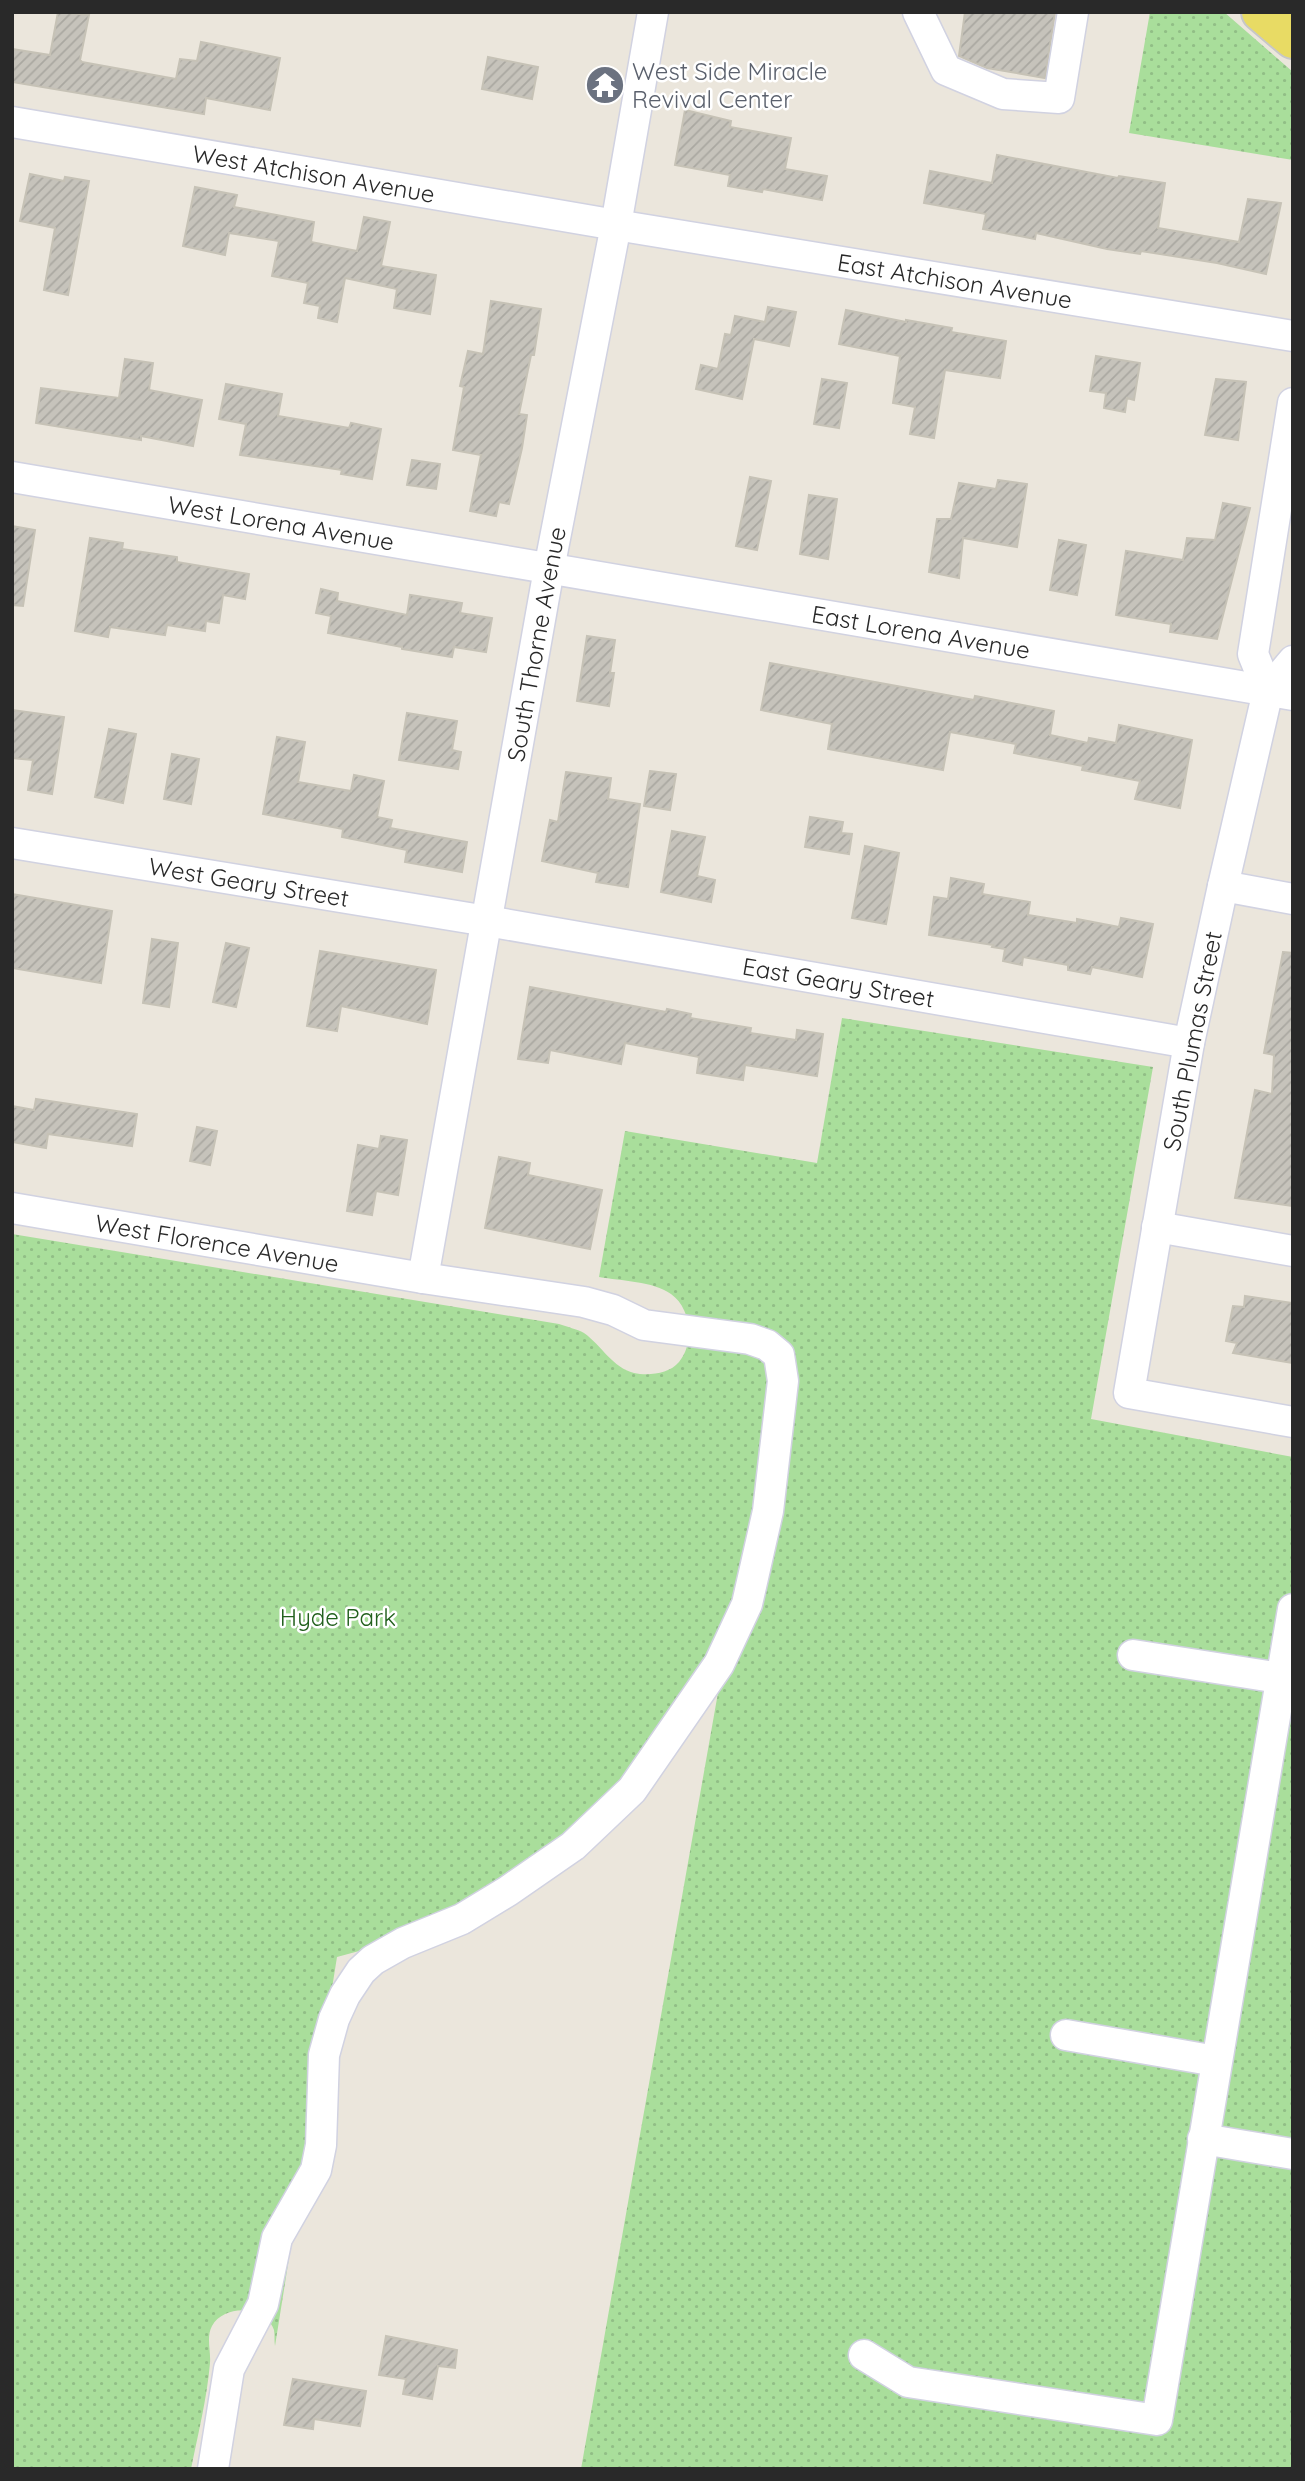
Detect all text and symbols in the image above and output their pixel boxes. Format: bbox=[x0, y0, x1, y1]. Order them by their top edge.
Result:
place label: West Side Miracle Revival Center bbox=[632, 56, 827, 114]
temple icon: West Side Miracle Revival Center bbox=[584, 64, 626, 106]
street label: West Atchison Avenue bbox=[190, 138, 437, 209]
street label: East Atchison Avenue bbox=[835, 247, 1074, 315]
street label: West Lorena Avenue bbox=[166, 489, 397, 557]
street label: South Thorne Avenue bbox=[500, 524, 572, 764]
street label: East Lorena Avenue bbox=[810, 598, 1032, 665]
street label: West Geary Street bbox=[147, 851, 351, 913]
street label: South Plumas Street bbox=[1156, 929, 1228, 1153]
street label: East Geary Street bbox=[740, 951, 937, 1013]
street label: West Florence Avenue bbox=[93, 1207, 341, 1278]
park label: Hyde Park bbox=[280, 1602, 396, 1632]

